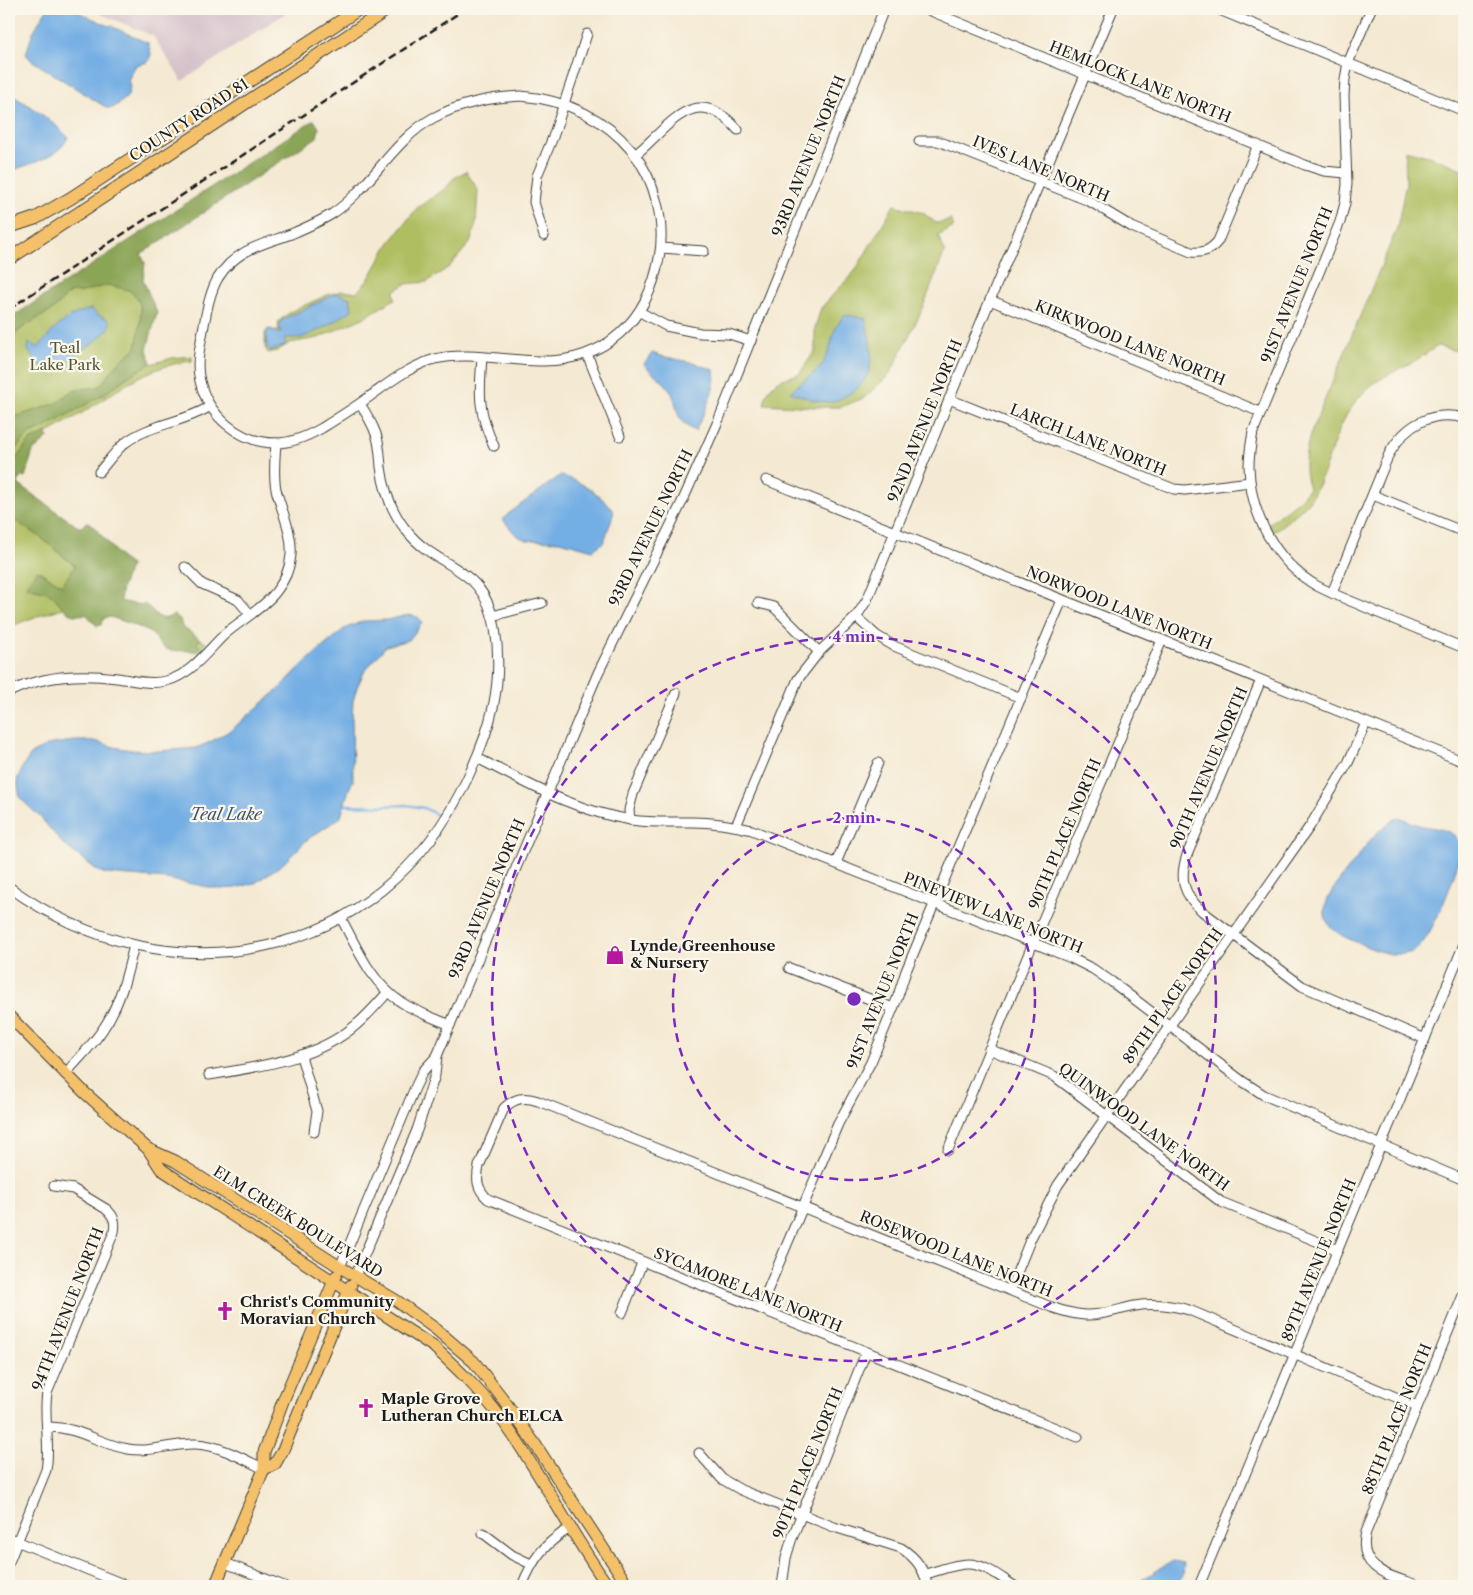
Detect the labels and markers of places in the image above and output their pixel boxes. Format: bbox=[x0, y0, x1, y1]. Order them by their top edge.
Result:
place label: Lynde Greenhouse & Nursery bbox=[630, 936, 775, 972]
shop icon: Lynde Greenhouse & Nursery bbox=[604, 944, 626, 966]
centre of rings bbox=[845, 990, 863, 1008]
place label: Christ's Community Moravian Church bbox=[240, 1292, 395, 1328]
church icon: Christ's Community Moravian Church bbox=[214, 1300, 236, 1322]
place label: Maple Grove Lutheran Church ELCA bbox=[381, 1389, 564, 1425]
church icon: Maple Grove Lutheran Church ELCA bbox=[355, 1397, 377, 1419]

